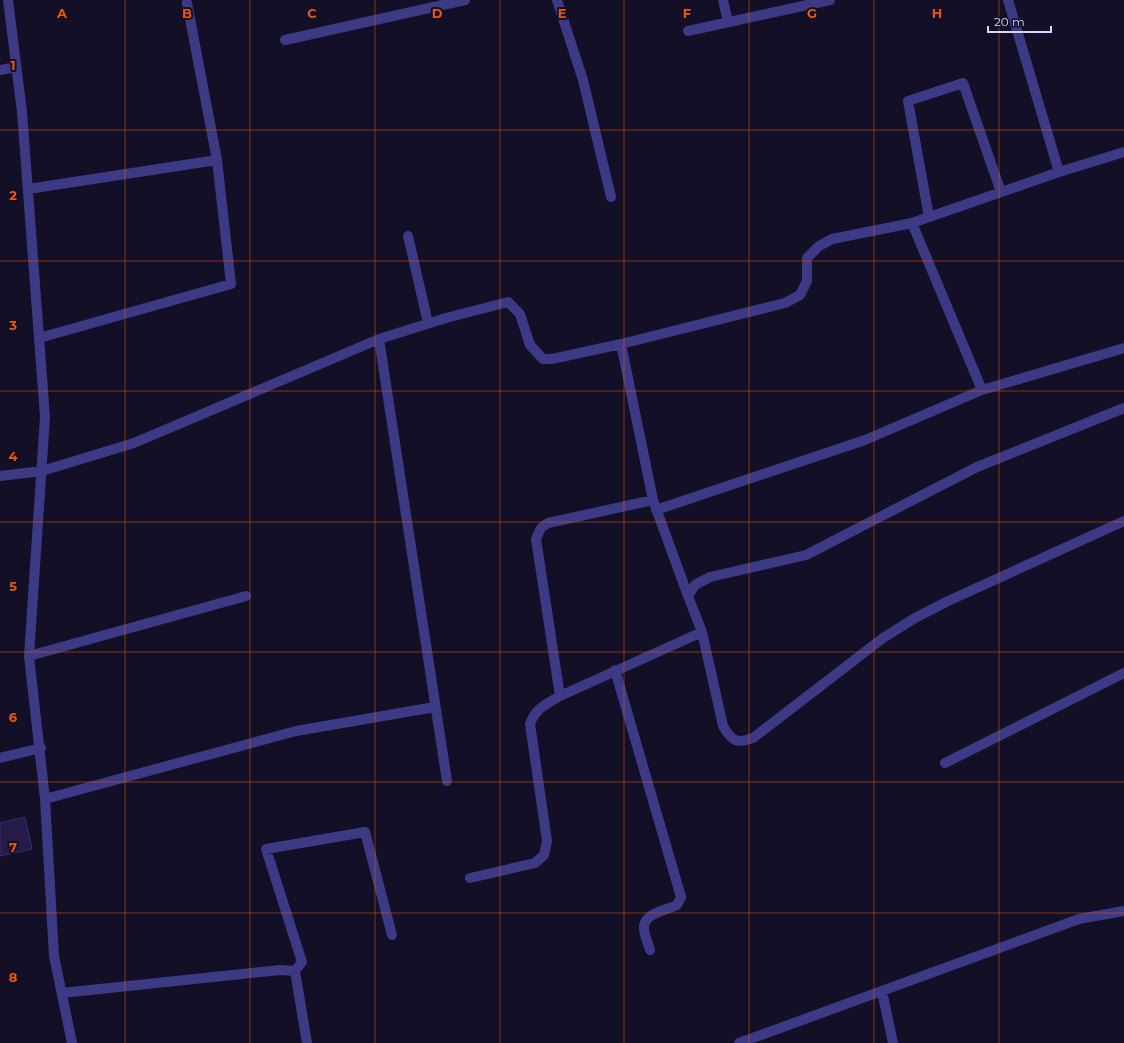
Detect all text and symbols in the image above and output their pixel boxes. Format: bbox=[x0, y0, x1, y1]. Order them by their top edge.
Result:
text: A bbox=[56, 5, 68, 21]
text: B bbox=[182, 5, 192, 21]
text: C bbox=[307, 5, 317, 21]
text: D bbox=[432, 5, 443, 21]
text: E bbox=[558, 5, 567, 21]
text: F bbox=[683, 5, 691, 21]
text: G bbox=[807, 5, 817, 21]
text: H bbox=[932, 5, 942, 21]
scale bar bbox=[988, 8, 1051, 34]
text: 20 m bbox=[994, 14, 1025, 29]
text: 1 bbox=[10, 57, 16, 73]
text: 2 bbox=[9, 187, 17, 203]
text: 3 bbox=[8, 317, 17, 333]
text: 4 bbox=[9, 448, 18, 464]
text: 5 bbox=[9, 578, 17, 594]
text: 6 bbox=[9, 709, 18, 725]
text: 7 bbox=[9, 839, 17, 855]
text: 8 bbox=[9, 969, 18, 985]

